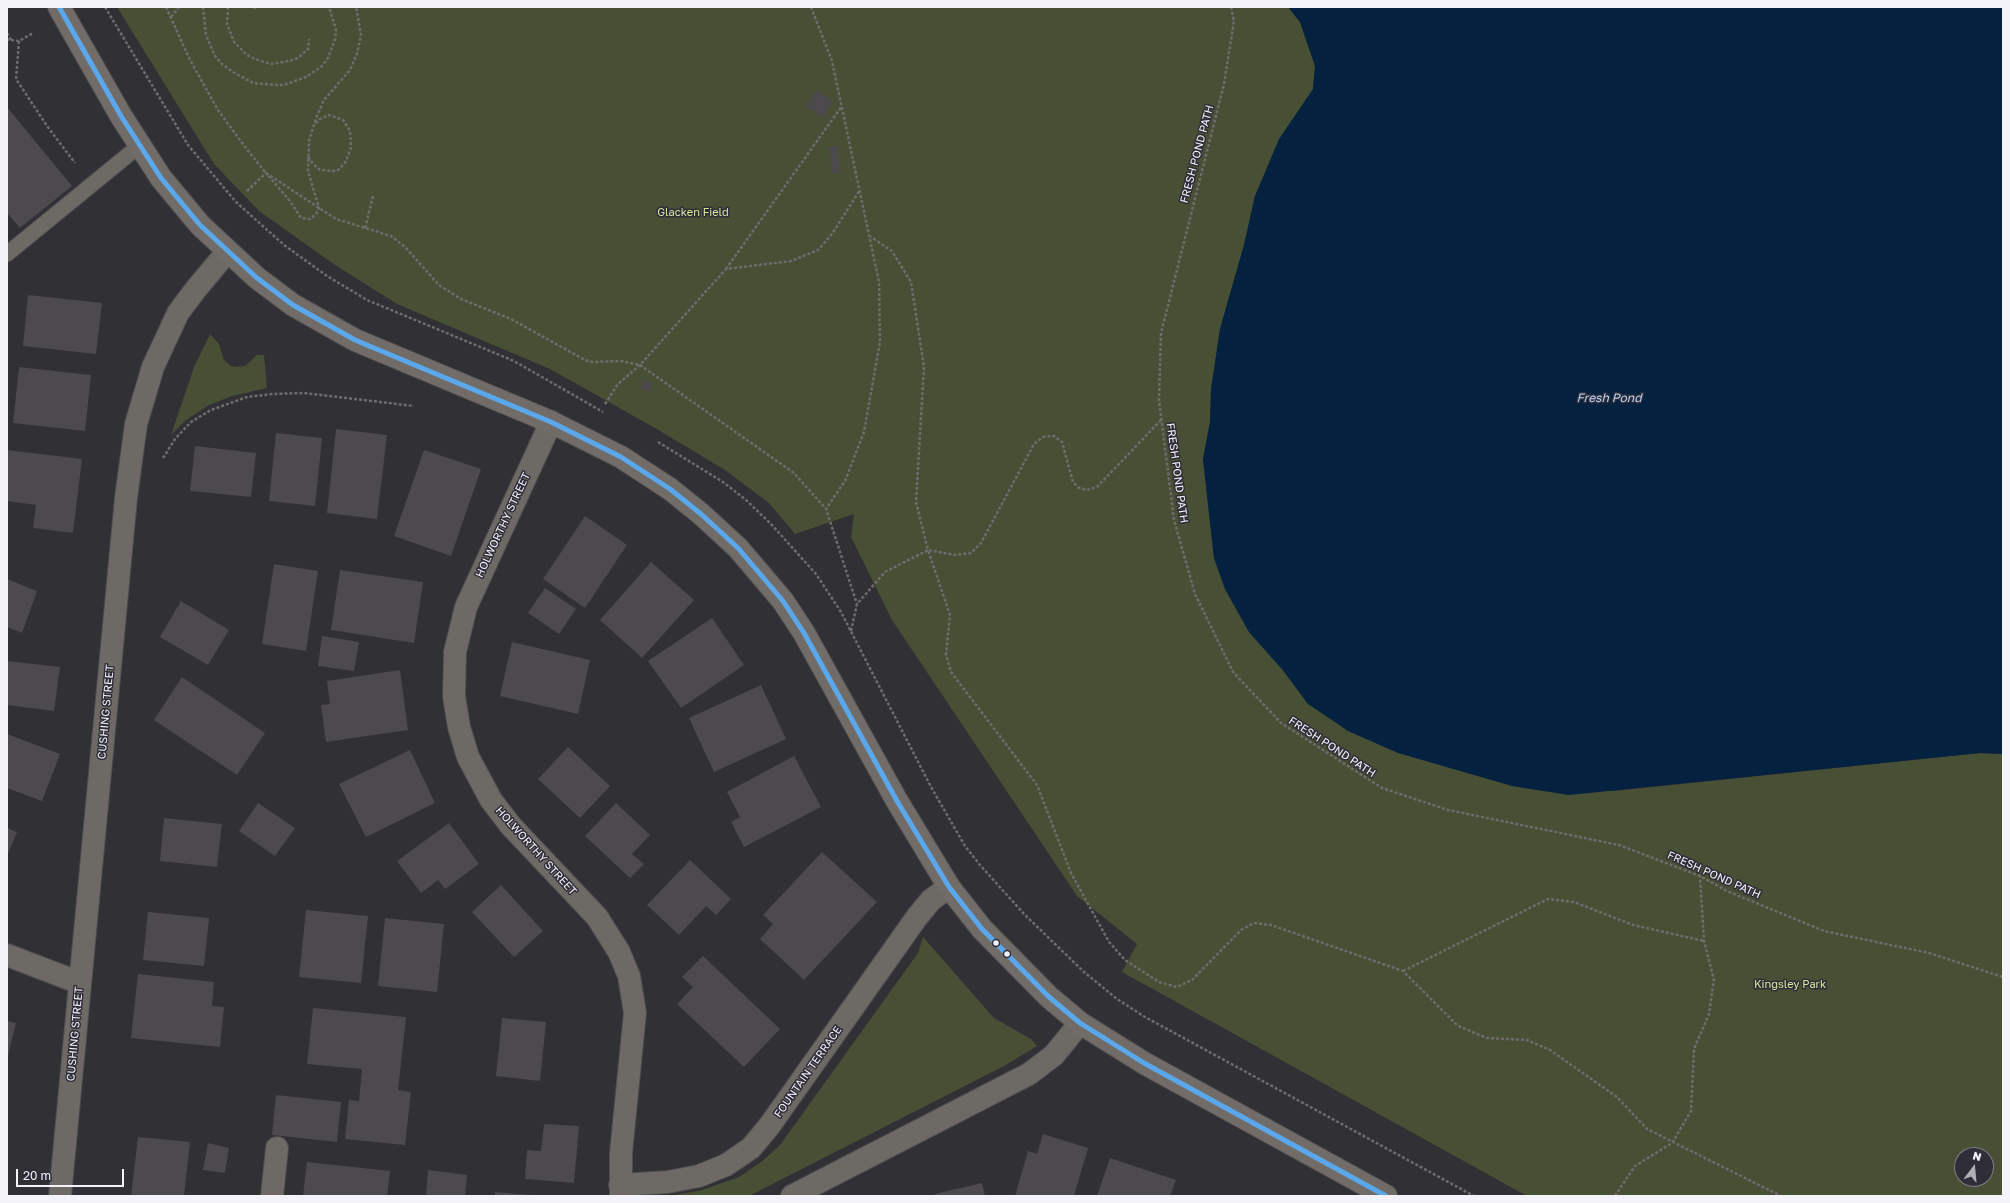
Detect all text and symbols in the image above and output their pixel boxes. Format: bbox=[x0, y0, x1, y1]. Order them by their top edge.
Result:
street label: FRESH POND PATH bbox=[1178, 103, 1216, 205]
park label: Glacken Field bbox=[657, 206, 729, 220]
water label: Fresh Pond bbox=[1576, 391, 1642, 405]
street label: FRESH POND PATH bbox=[1163, 422, 1191, 524]
street label: HOLWORTHY STREET bbox=[473, 470, 533, 580]
street label: CUSHING STREET bbox=[95, 664, 117, 760]
street label: FRESH POND PATH bbox=[1286, 714, 1378, 780]
street label: HOLWORTHY STREET bbox=[493, 804, 579, 898]
street label: FRESH POND PATH bbox=[1665, 848, 1763, 902]
unlabelled marker bbox=[991, 938, 1001, 948]
unlabelled marker bbox=[1002, 949, 1012, 959]
park label: Kingsley Park bbox=[1754, 978, 1826, 992]
street label: CUSHING STREET bbox=[64, 986, 86, 1082]
street label: FOUNTAIN TERRACE bbox=[771, 1024, 845, 1120]
north arrow bbox=[1954, 1147, 1994, 1187]
text: N bbox=[1971, 1149, 1983, 1163]
scale bar bbox=[18, 1161, 126, 1187]
text: 20 m bbox=[23, 1168, 51, 1183]

